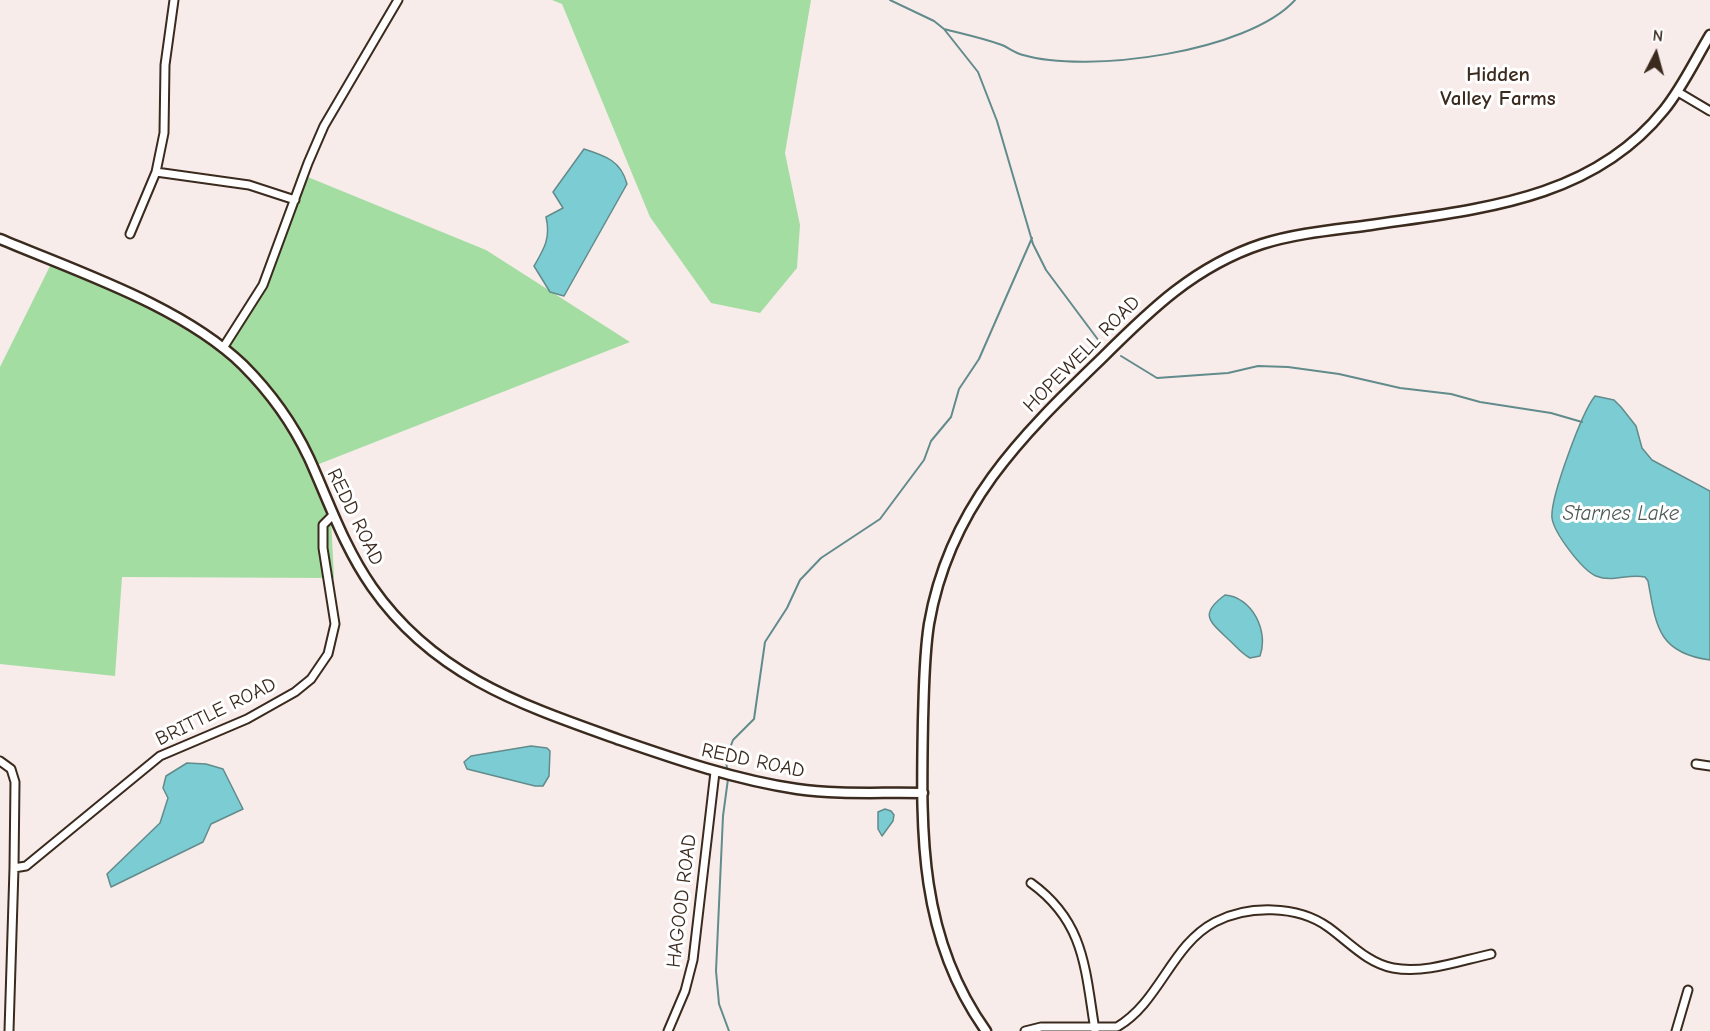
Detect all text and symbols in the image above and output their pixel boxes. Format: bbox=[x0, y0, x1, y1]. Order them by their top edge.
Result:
north arrow bbox=[1626, 24, 1686, 84]
text: N bbox=[1652, 27, 1664, 46]
district label: Hidden Valley Farms bbox=[1440, 62, 1556, 112]
street label: HOPEWELL ROAD bbox=[1018, 290, 1146, 418]
street label: REDD ROAD bbox=[321, 465, 389, 569]
water label: Starnes Lake bbox=[1563, 501, 1679, 527]
street label: BRITTLE ROAD bbox=[152, 672, 280, 752]
street label: REDD ROAD bbox=[699, 738, 807, 784]
street label: HAGOOD ROAD bbox=[662, 833, 702, 969]

